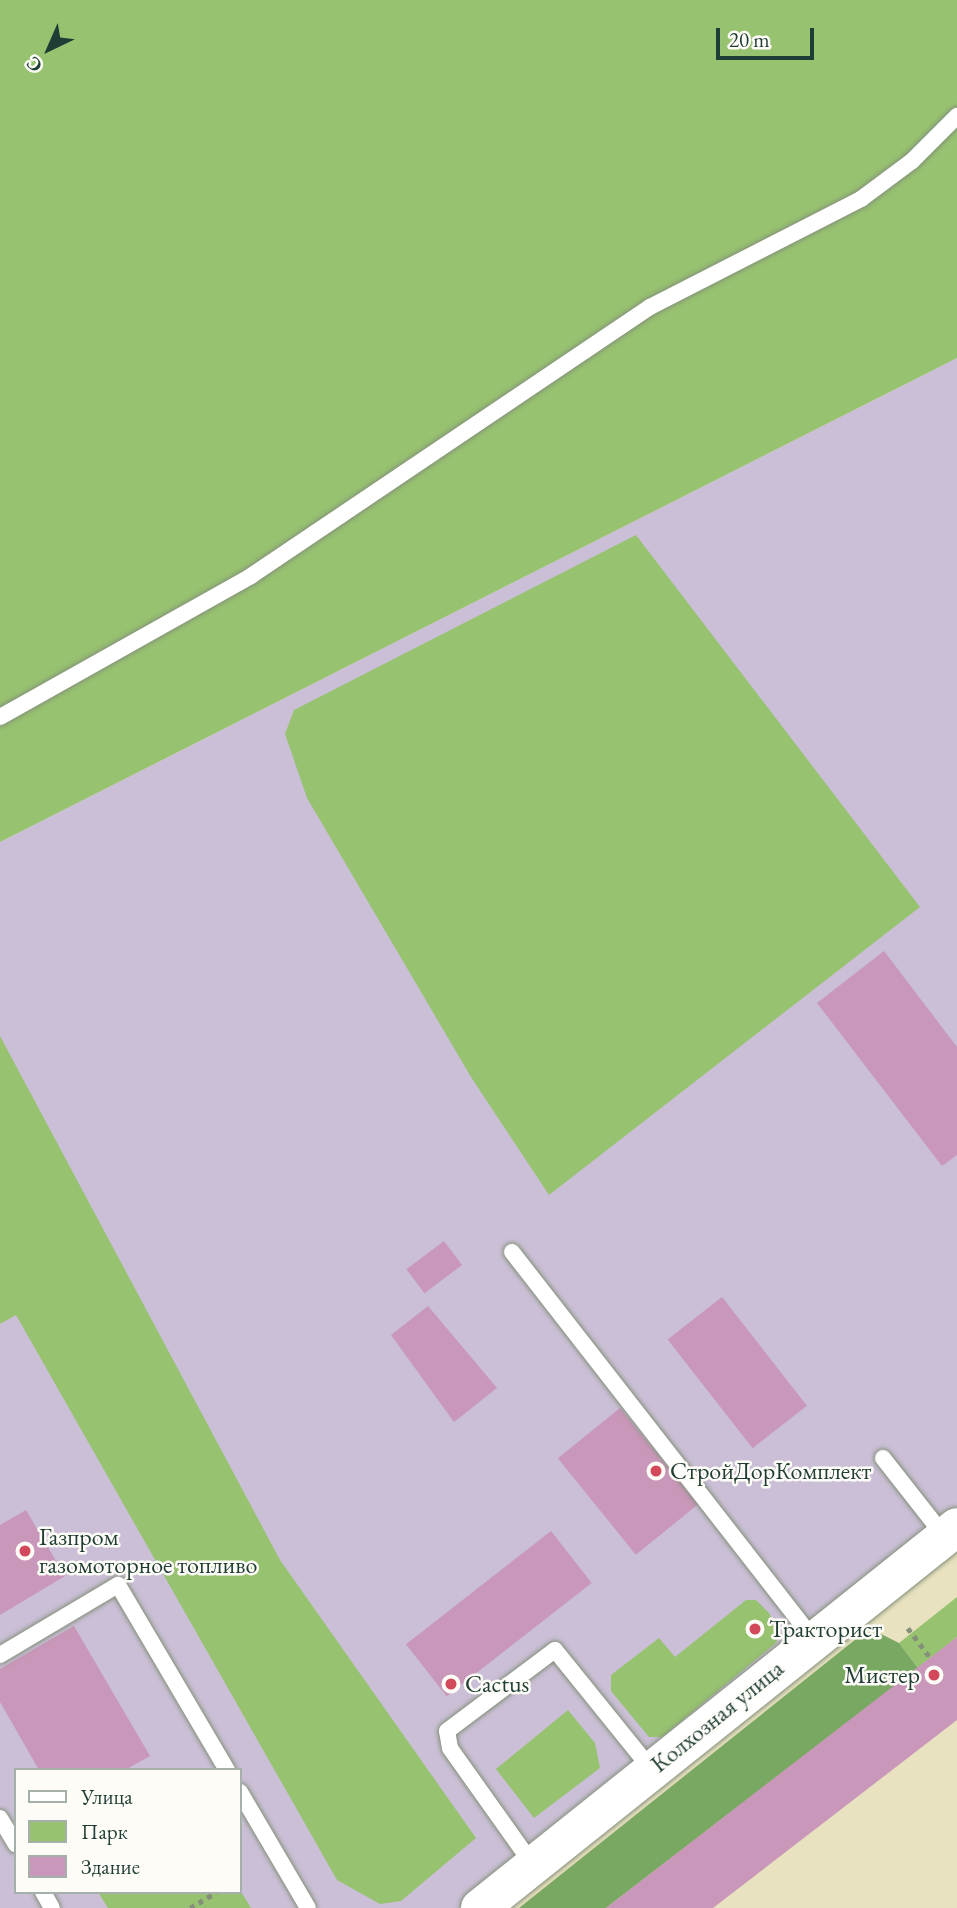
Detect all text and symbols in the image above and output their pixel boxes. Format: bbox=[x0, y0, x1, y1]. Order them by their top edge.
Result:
north arrow bbox=[14, 14, 84, 84]
scale bar bbox=[719, 14, 817, 58]
text: 20 m bbox=[729, 26, 770, 53]
text: С bbox=[21, 51, 48, 78]
place label: СтройДорКомплект bbox=[670, 1457, 871, 1485]
marker: СтройДорКомплект bbox=[648, 1463, 664, 1479]
place label: Газпром газомоторное топливо bbox=[39, 1523, 257, 1579]
marker: Газпром газомоторное топливо bbox=[17, 1543, 33, 1559]
place label: Тракторист bbox=[769, 1615, 882, 1643]
marker: Тракторист bbox=[747, 1621, 763, 1637]
street label: Колхозная улица bbox=[645, 1654, 789, 1778]
place label: Мистер bbox=[844, 1661, 920, 1689]
marker: Мистер bbox=[926, 1667, 942, 1683]
place label: Cactus bbox=[465, 1670, 529, 1698]
marker: Cactus bbox=[443, 1676, 459, 1692]
legend bbox=[14, 1768, 242, 1894]
text: Улица bbox=[81, 1783, 133, 1810]
text: Парк bbox=[81, 1818, 128, 1845]
text: Здание bbox=[81, 1853, 140, 1880]

